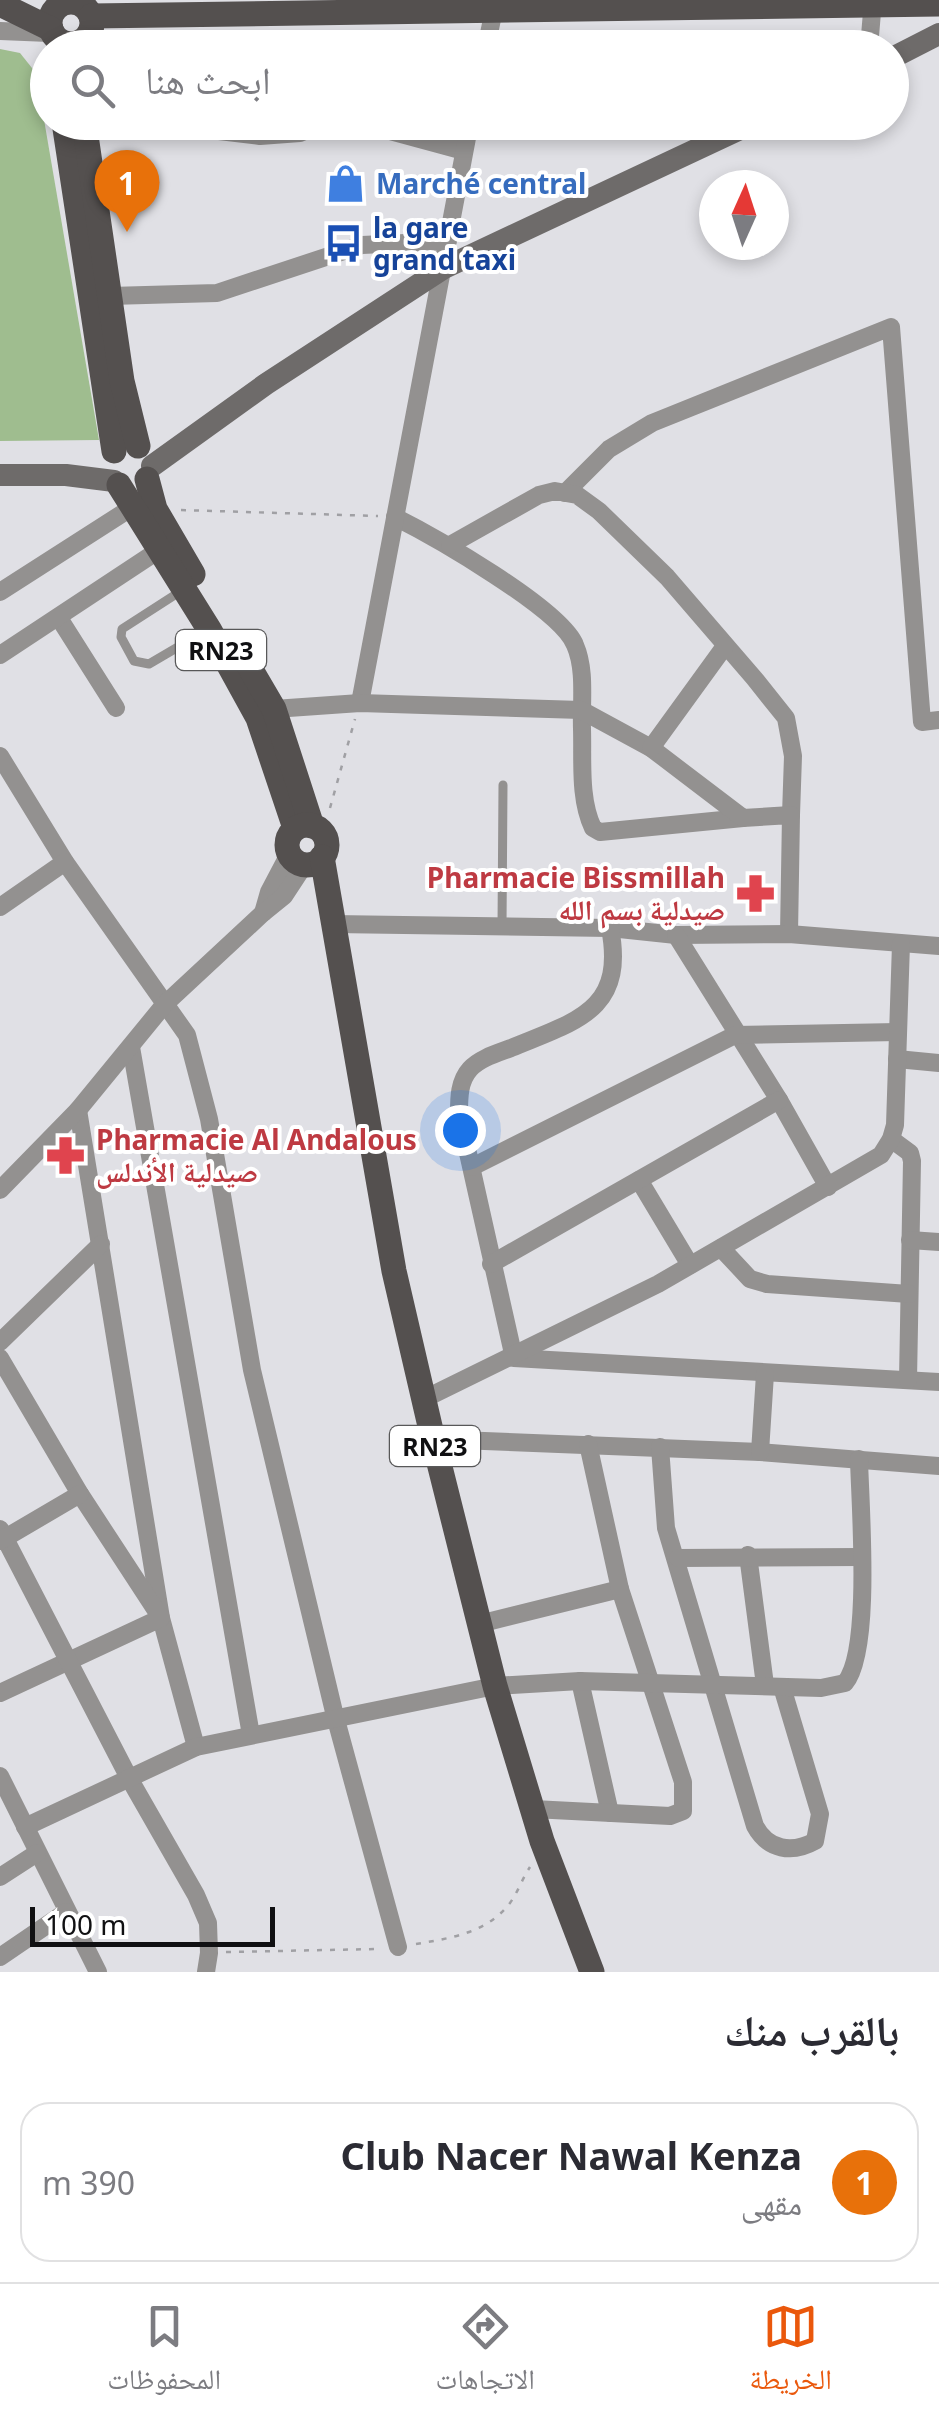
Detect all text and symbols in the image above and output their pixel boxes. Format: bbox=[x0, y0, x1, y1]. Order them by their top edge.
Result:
search box bbox=[30, 30, 909, 140]
text: ابحث هنا bbox=[145, 53, 271, 105]
icon: search bbox=[65, 58, 120, 113]
pin: 1 bbox=[94, 150, 160, 232]
shop icon: Marché central bbox=[325, 162, 367, 204]
place label: Marché central bbox=[376, 164, 586, 202]
north arrow bbox=[699, 170, 789, 260]
place label: la gare grand taxi bbox=[373, 208, 516, 278]
bus stop icon: la gare grand taxi bbox=[322, 222, 364, 264]
road number: RN23 bbox=[176, 630, 266, 670]
place label: Pharmacie Bissmillah صيدلية بسم الله bbox=[427, 858, 725, 929]
pharmacy icon: Pharmacie Bissmillah صيدلية بسم الله bbox=[734, 872, 776, 914]
your location bbox=[435, 1105, 486, 1156]
place label: Pharmacie Al Andalous صيدلية الأندلس bbox=[96, 1120, 417, 1190]
pharmacy icon: Pharmacie Al Andalous صيدلية الأندلس bbox=[45, 1134, 87, 1176]
road number: RN23 bbox=[390, 1426, 480, 1466]
scale bar bbox=[30, 1902, 275, 1946]
text: 100 m bbox=[45, 1905, 127, 1943]
text: بالقرب منك bbox=[724, 2001, 899, 2058]
text: Club Nacer Nawal Kenza bbox=[341, 2129, 802, 2181]
text: 390 m bbox=[42, 2161, 135, 2204]
text: 1 bbox=[855, 2161, 874, 2204]
text: مقهى bbox=[741, 2181, 802, 2224]
tab: المحفوظات bbox=[107, 2299, 221, 2407]
tab: الاتجاهات bbox=[436, 2299, 535, 2407]
tab: الخريطة bbox=[749, 2299, 832, 2407]

